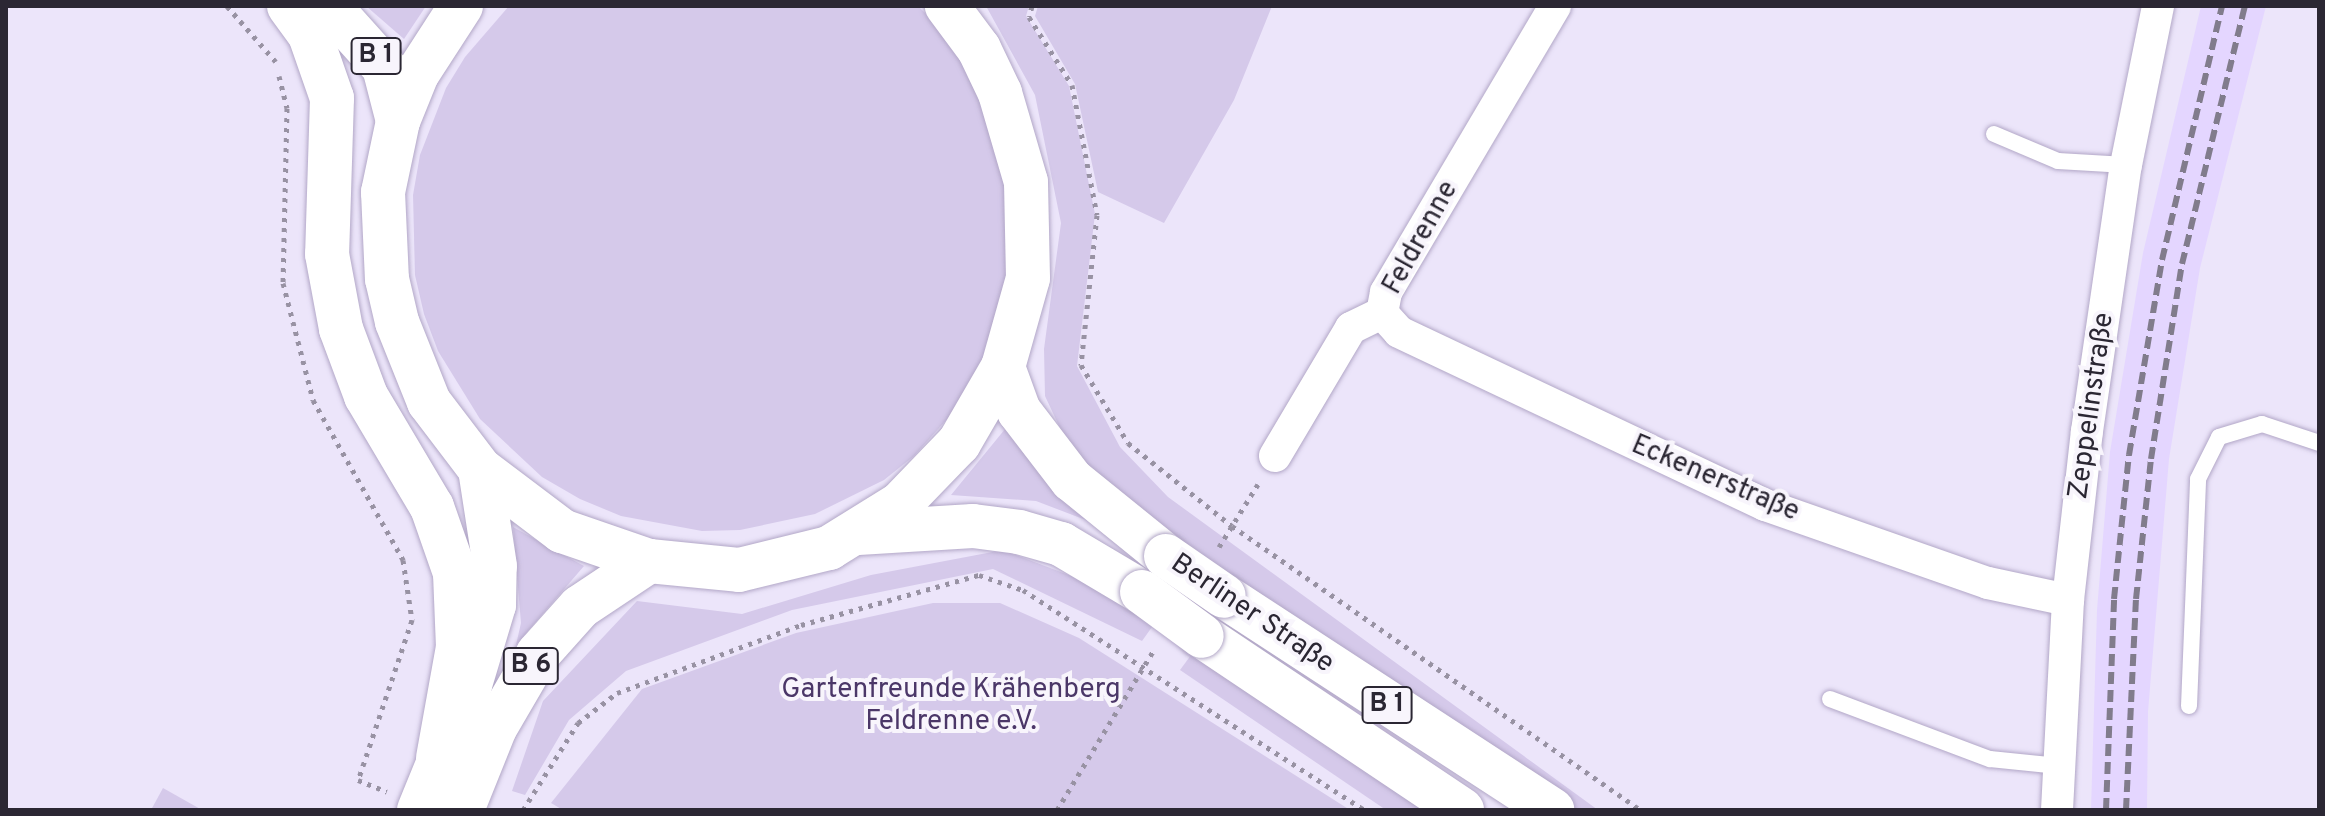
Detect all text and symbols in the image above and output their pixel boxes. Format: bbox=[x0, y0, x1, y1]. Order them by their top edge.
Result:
road number: B 1 bbox=[350, 34, 402, 78]
street label: Feldrenne bbox=[1376, 175, 1466, 301]
street label: Zeppelinstraße bbox=[2062, 311, 2122, 501]
street label: Eckenerstraße bbox=[1626, 429, 1804, 529]
street label: Berliner Straße bbox=[1164, 547, 1340, 681]
road number: B 6 bbox=[501, 644, 561, 688]
park label: Gartenfreunde Krähenberg Feldrenne e.V. bbox=[781, 673, 1121, 739]
road number: B 1 bbox=[1361, 683, 1413, 727]

